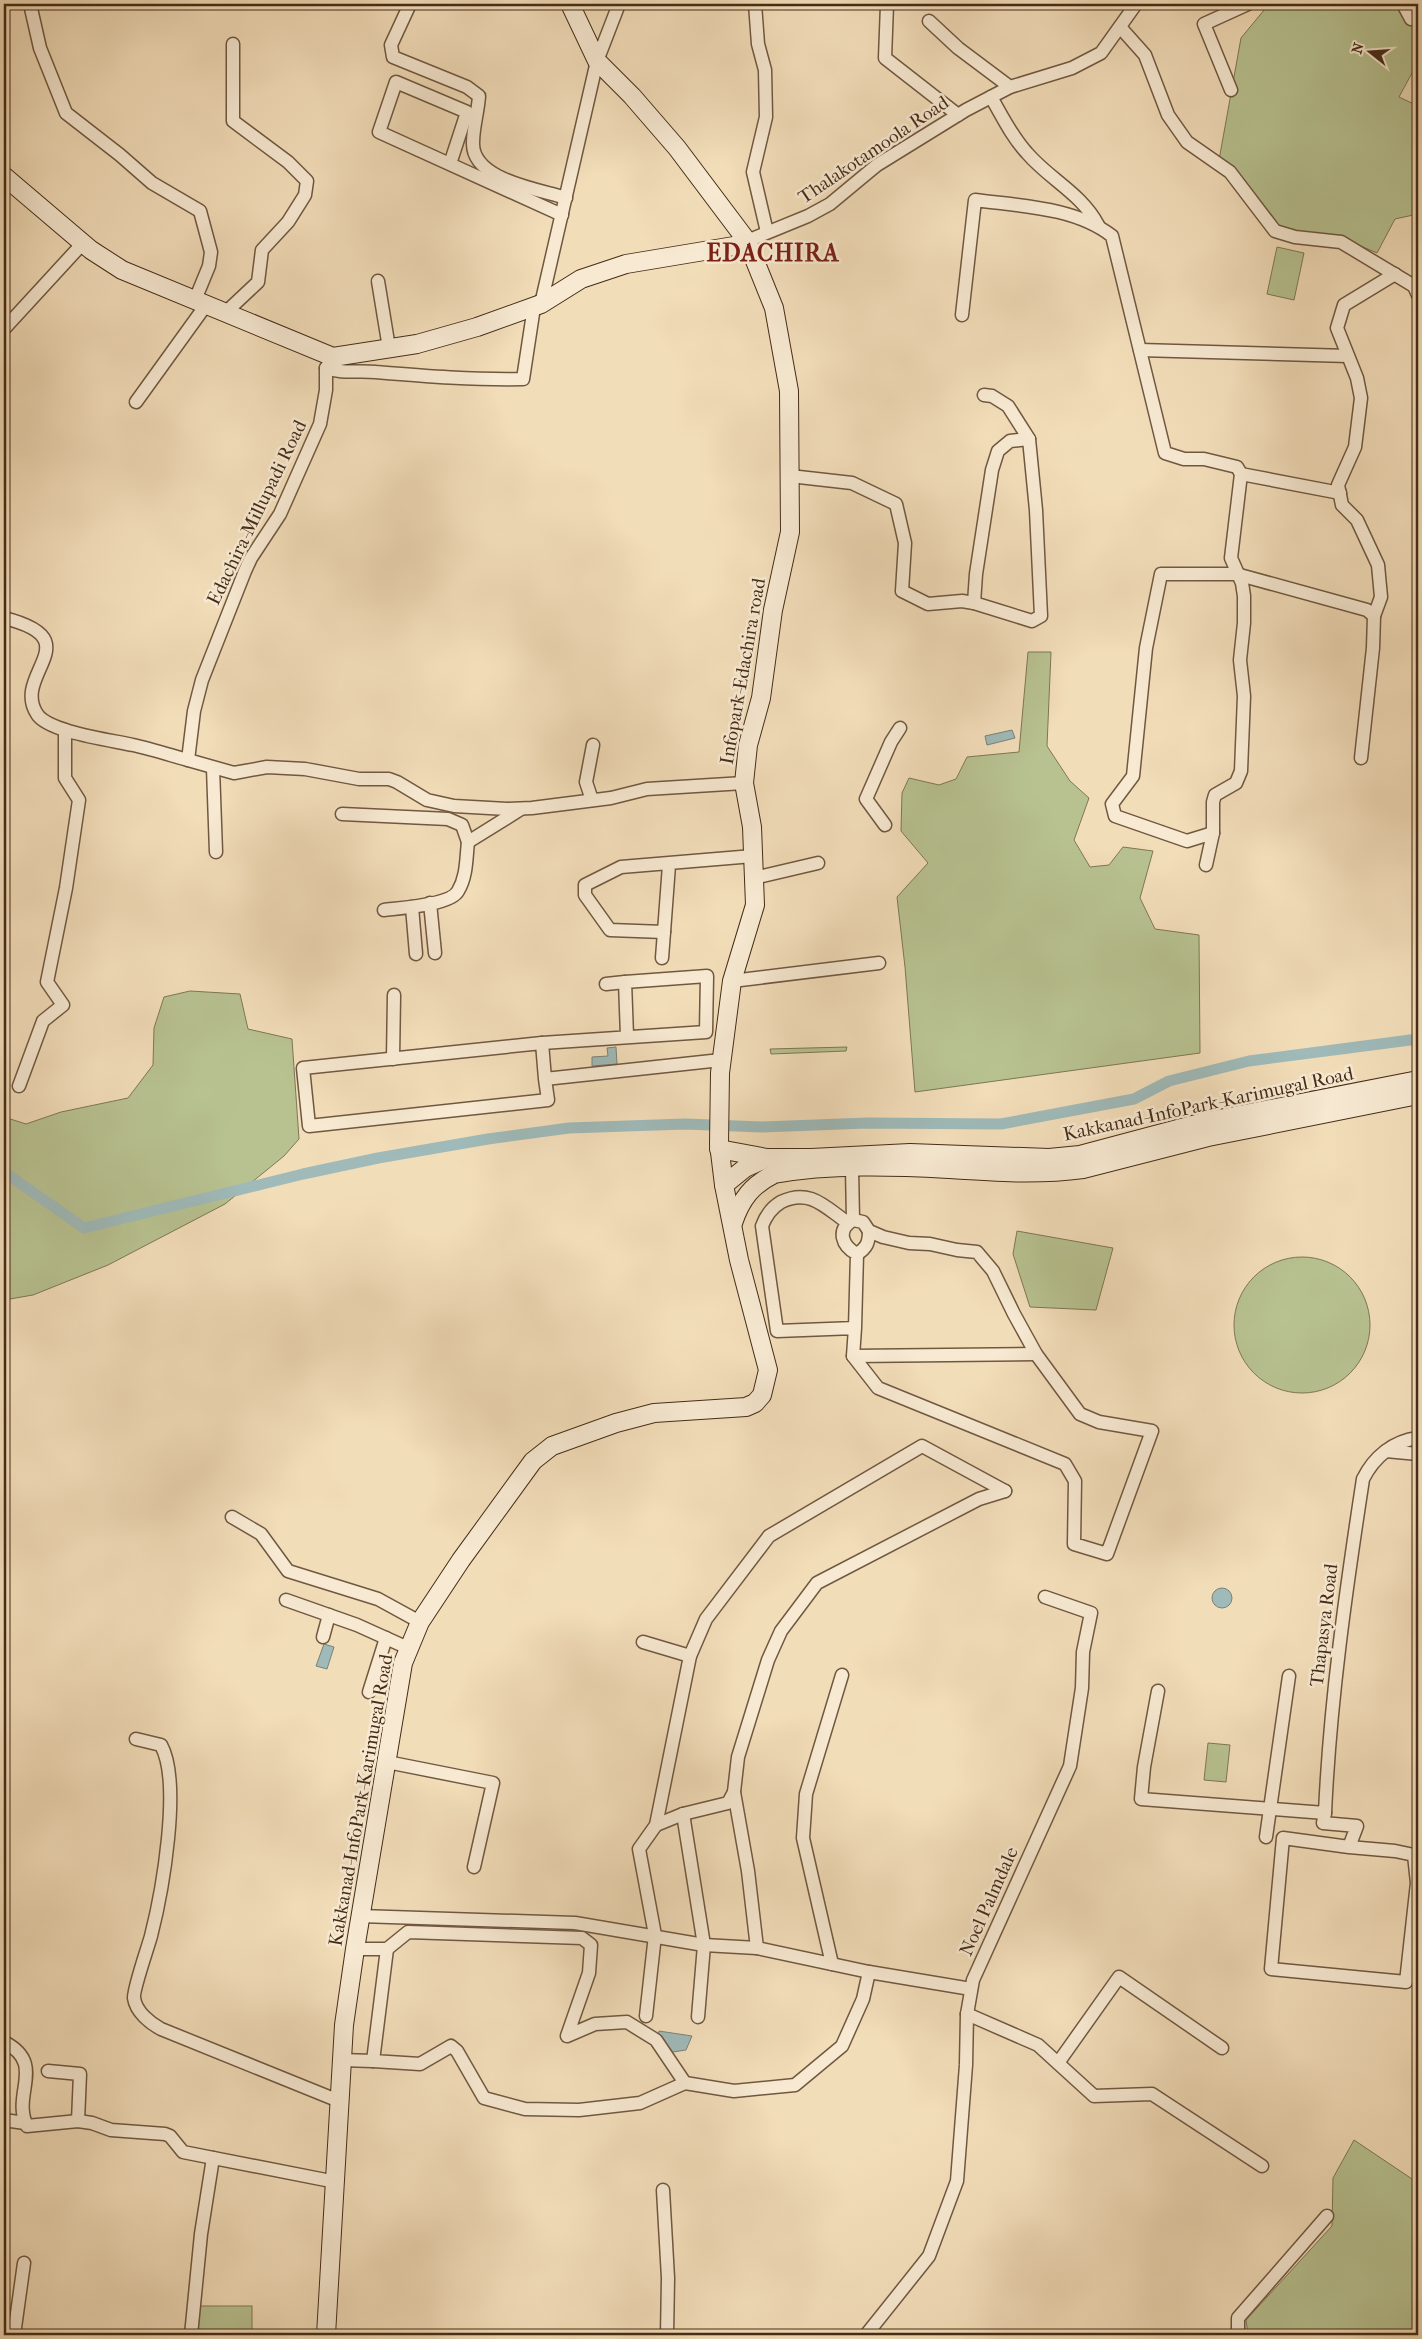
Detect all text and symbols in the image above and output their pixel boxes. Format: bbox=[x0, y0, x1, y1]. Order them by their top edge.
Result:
north arrow bbox=[1344, 28, 1394, 78]
text: N bbox=[1348, 40, 1368, 56]
street label: Thalakotamoola Road bbox=[794, 91, 953, 208]
district label: EDACHIRA bbox=[707, 239, 840, 267]
street label: Edachira-Millupadi Road bbox=[203, 416, 311, 608]
street label: Infopark-Edachira road bbox=[716, 576, 770, 766]
street label: Kakkanad-InfoPark-Karimugal Road bbox=[1061, 1062, 1356, 1146]
street label: Thapasya Road bbox=[1306, 1562, 1343, 1688]
street label: Kakkanad-InfoPark-Karimugal Road bbox=[324, 1652, 398, 1948]
street label: Noel Palmdale bbox=[955, 1843, 1023, 1959]

